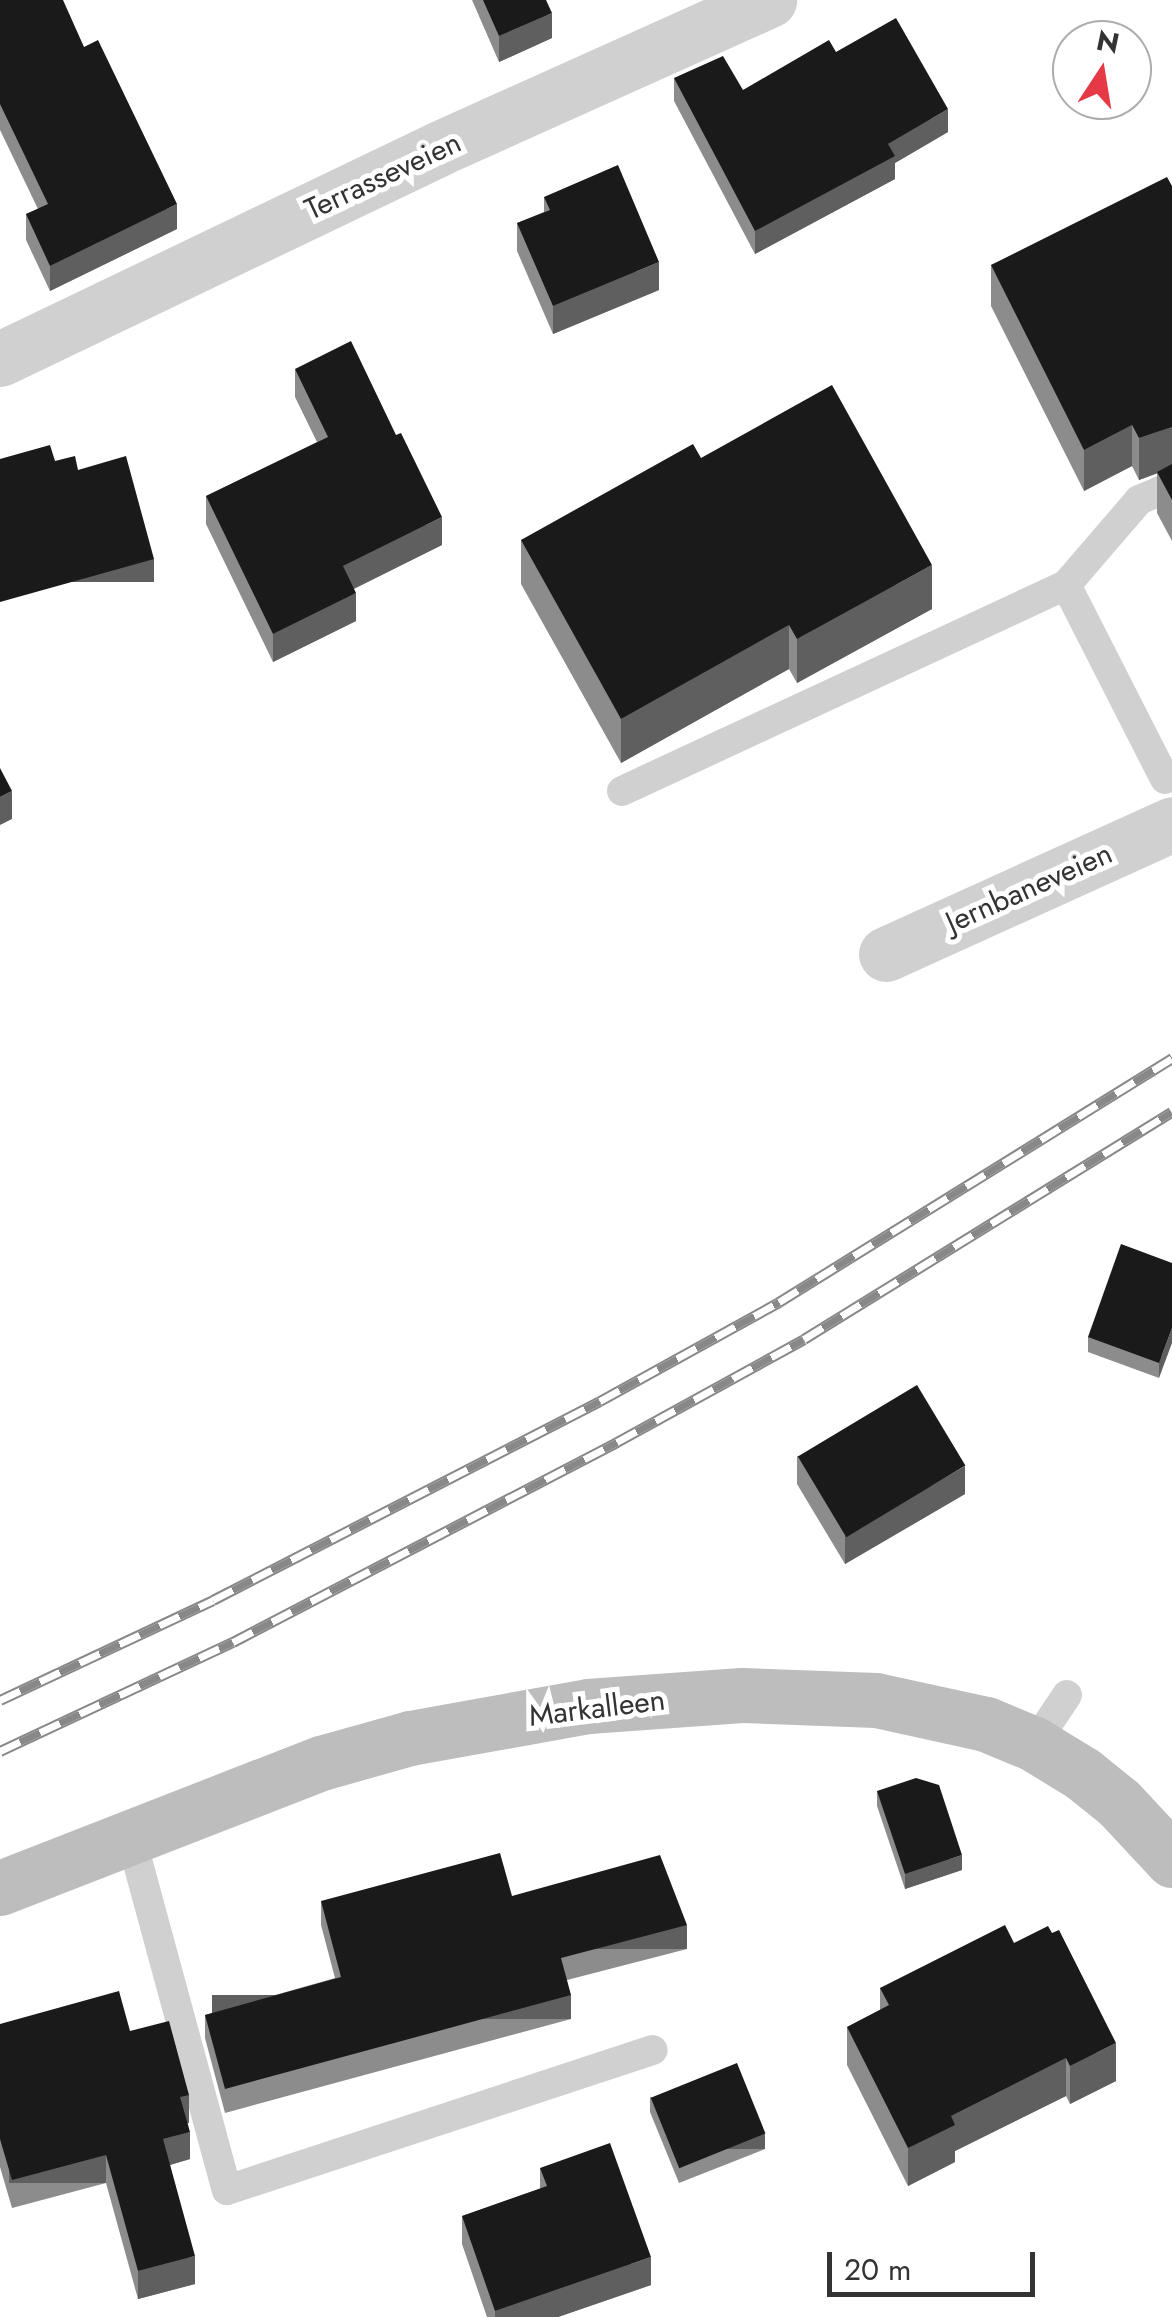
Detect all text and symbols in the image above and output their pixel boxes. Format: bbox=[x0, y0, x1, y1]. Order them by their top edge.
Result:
north arrow bbox=[1052, 20, 1152, 120]
text: N bbox=[1093, 20, 1123, 64]
street label: Terrasseveien bbox=[299, 124, 467, 228]
street label: Jernbaneveien bbox=[940, 835, 1118, 941]
street label: Markalleen bbox=[527, 1682, 667, 1734]
scale bar bbox=[832, 2232, 1040, 2294]
text: 20 m bbox=[844, 2248, 911, 2291]

